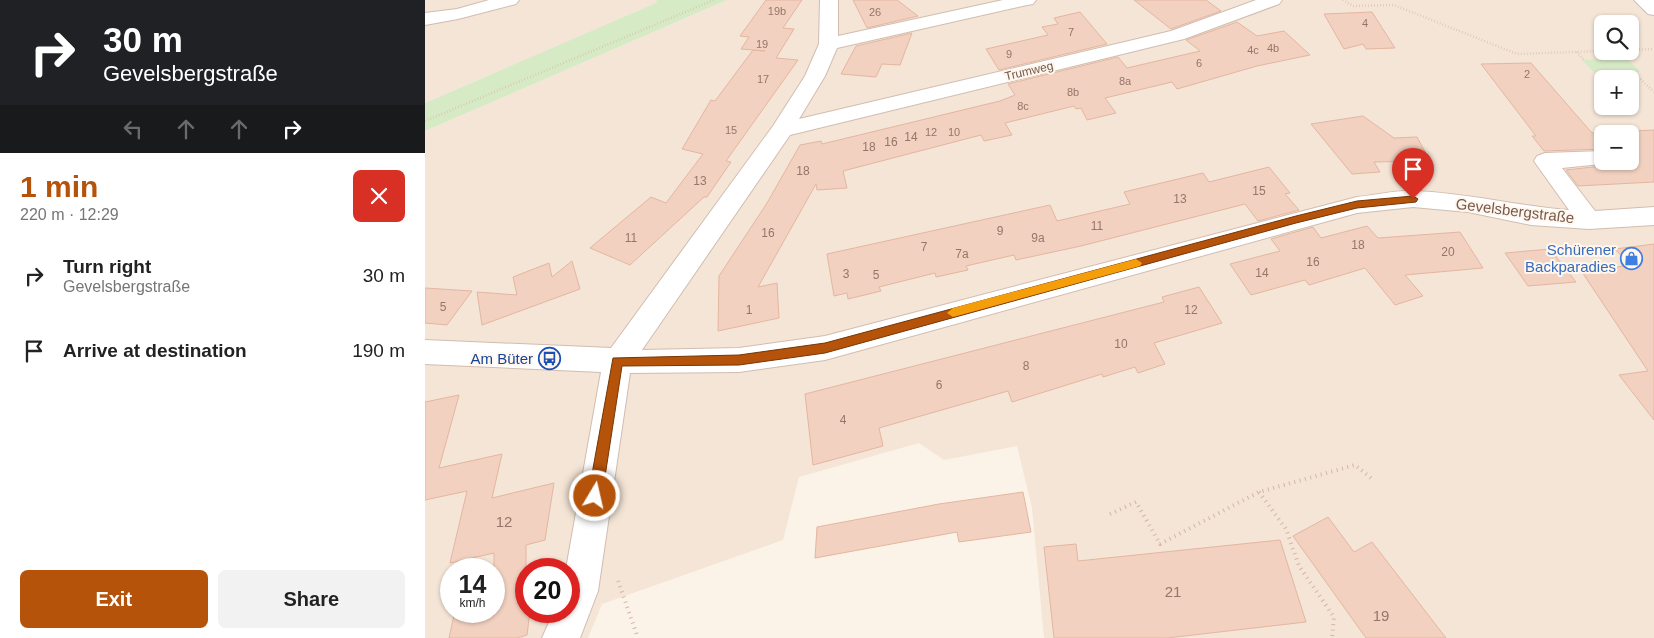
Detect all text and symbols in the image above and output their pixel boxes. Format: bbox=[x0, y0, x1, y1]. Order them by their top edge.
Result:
house number: 19b bbox=[768, 5, 786, 17]
house number: 26 bbox=[869, 6, 881, 18]
map controls bbox=[1594, 15, 1639, 170]
button: search bbox=[1594, 15, 1639, 60]
house number: 4 bbox=[1362, 17, 1368, 29]
icon: right bbox=[20, 20, 85, 85]
text: 30 m bbox=[103, 20, 183, 59]
house number: 7 bbox=[1068, 26, 1074, 38]
house number: 19 bbox=[756, 38, 768, 50]
house number: 4b bbox=[1267, 42, 1279, 54]
house number: 4c bbox=[1247, 44, 1259, 56]
house number: 9 bbox=[1006, 48, 1012, 60]
house number: 6 bbox=[1196, 57, 1202, 69]
street label: Trumweg bbox=[1003, 59, 1055, 83]
text: Gevelsbergstraße bbox=[103, 61, 278, 86]
house number: 2 bbox=[1524, 68, 1530, 80]
button: + bbox=[1594, 70, 1639, 115]
house number: 17 bbox=[757, 73, 769, 85]
house number: 8a bbox=[1119, 75, 1132, 87]
house number: 8b bbox=[1067, 86, 1079, 98]
house number: 8c bbox=[1017, 100, 1029, 112]
icon: left bbox=[119, 115, 147, 143]
icon: ahead bbox=[172, 115, 200, 143]
icon: ahead bbox=[225, 115, 253, 143]
icon: right bbox=[278, 115, 306, 143]
house number: 15 bbox=[725, 124, 737, 136]
button: − bbox=[1594, 125, 1639, 170]
house number: 12 bbox=[925, 126, 937, 138]
house number: 10 bbox=[948, 126, 960, 138]
house number: 14 bbox=[904, 130, 918, 144]
house number: 16 bbox=[884, 135, 898, 149]
house number: 18 bbox=[862, 140, 876, 154]
pin bbox=[1392, 148, 1434, 199]
icon: arrive bbox=[1399, 155, 1427, 183]
house number: 18 bbox=[796, 164, 810, 178]
text: 1 min bbox=[20, 170, 98, 203]
button: close bbox=[353, 170, 405, 222]
house number: 13 bbox=[693, 174, 707, 188]
house number: 15 bbox=[1252, 184, 1266, 198]
house number: 13 bbox=[1173, 192, 1187, 206]
street label: Gevelsbergstraße bbox=[1455, 195, 1575, 226]
text: 220 m · 12:29 bbox=[20, 206, 119, 223]
house number: 11 bbox=[1091, 219, 1104, 233]
house number: 9 bbox=[997, 224, 1004, 238]
house number: 16 bbox=[761, 226, 775, 240]
house number: 11 bbox=[625, 231, 638, 245]
house number: 9a bbox=[1031, 231, 1045, 245]
house number: 18 bbox=[1351, 238, 1365, 252]
house number: 7 bbox=[921, 240, 928, 254]
place label: Schürener Backparadies bbox=[1525, 241, 1616, 275]
house number: 20 bbox=[1441, 245, 1455, 259]
house number: 7a bbox=[955, 247, 969, 261]
shop icon: Schürener Backparadies bbox=[1620, 247, 1644, 271]
house number: 16 bbox=[1306, 255, 1320, 269]
text: Turn right bbox=[63, 256, 151, 277]
icon: right bbox=[20, 262, 48, 290]
text: 30 m bbox=[363, 265, 405, 286]
house number: 14 bbox=[1255, 266, 1269, 280]
house number: 3 bbox=[843, 267, 850, 281]
house number: 5 bbox=[873, 268, 880, 282]
text: Gevelsbergstraße bbox=[63, 278, 190, 295]
house number: 5 bbox=[440, 300, 447, 314]
house number: 1 bbox=[746, 303, 753, 317]
house number: 12 bbox=[1184, 303, 1198, 317]
icon: arrive bbox=[20, 337, 48, 365]
house number: 10 bbox=[1114, 337, 1128, 351]
text: Arrive at destination bbox=[63, 340, 247, 361]
text: 190 m bbox=[352, 340, 405, 361]
bus stop icon: Am Büter bbox=[537, 347, 561, 371]
place label: Am Büter bbox=[470, 350, 533, 367]
house number: 8 bbox=[1023, 359, 1030, 373]
house number: 6 bbox=[936, 378, 943, 392]
house number: 4 bbox=[840, 413, 847, 427]
position arrow bbox=[568, 469, 620, 521]
house number: 12 bbox=[496, 513, 512, 530]
speed limit sign: 20 bbox=[515, 558, 580, 623]
button: Exit bbox=[20, 570, 208, 628]
button: Share bbox=[218, 570, 405, 628]
text: 14 bbox=[459, 570, 486, 598]
house number: 21 bbox=[1165, 583, 1181, 600]
text: km/h bbox=[459, 596, 486, 610]
house number: 19 bbox=[1373, 607, 1389, 624]

